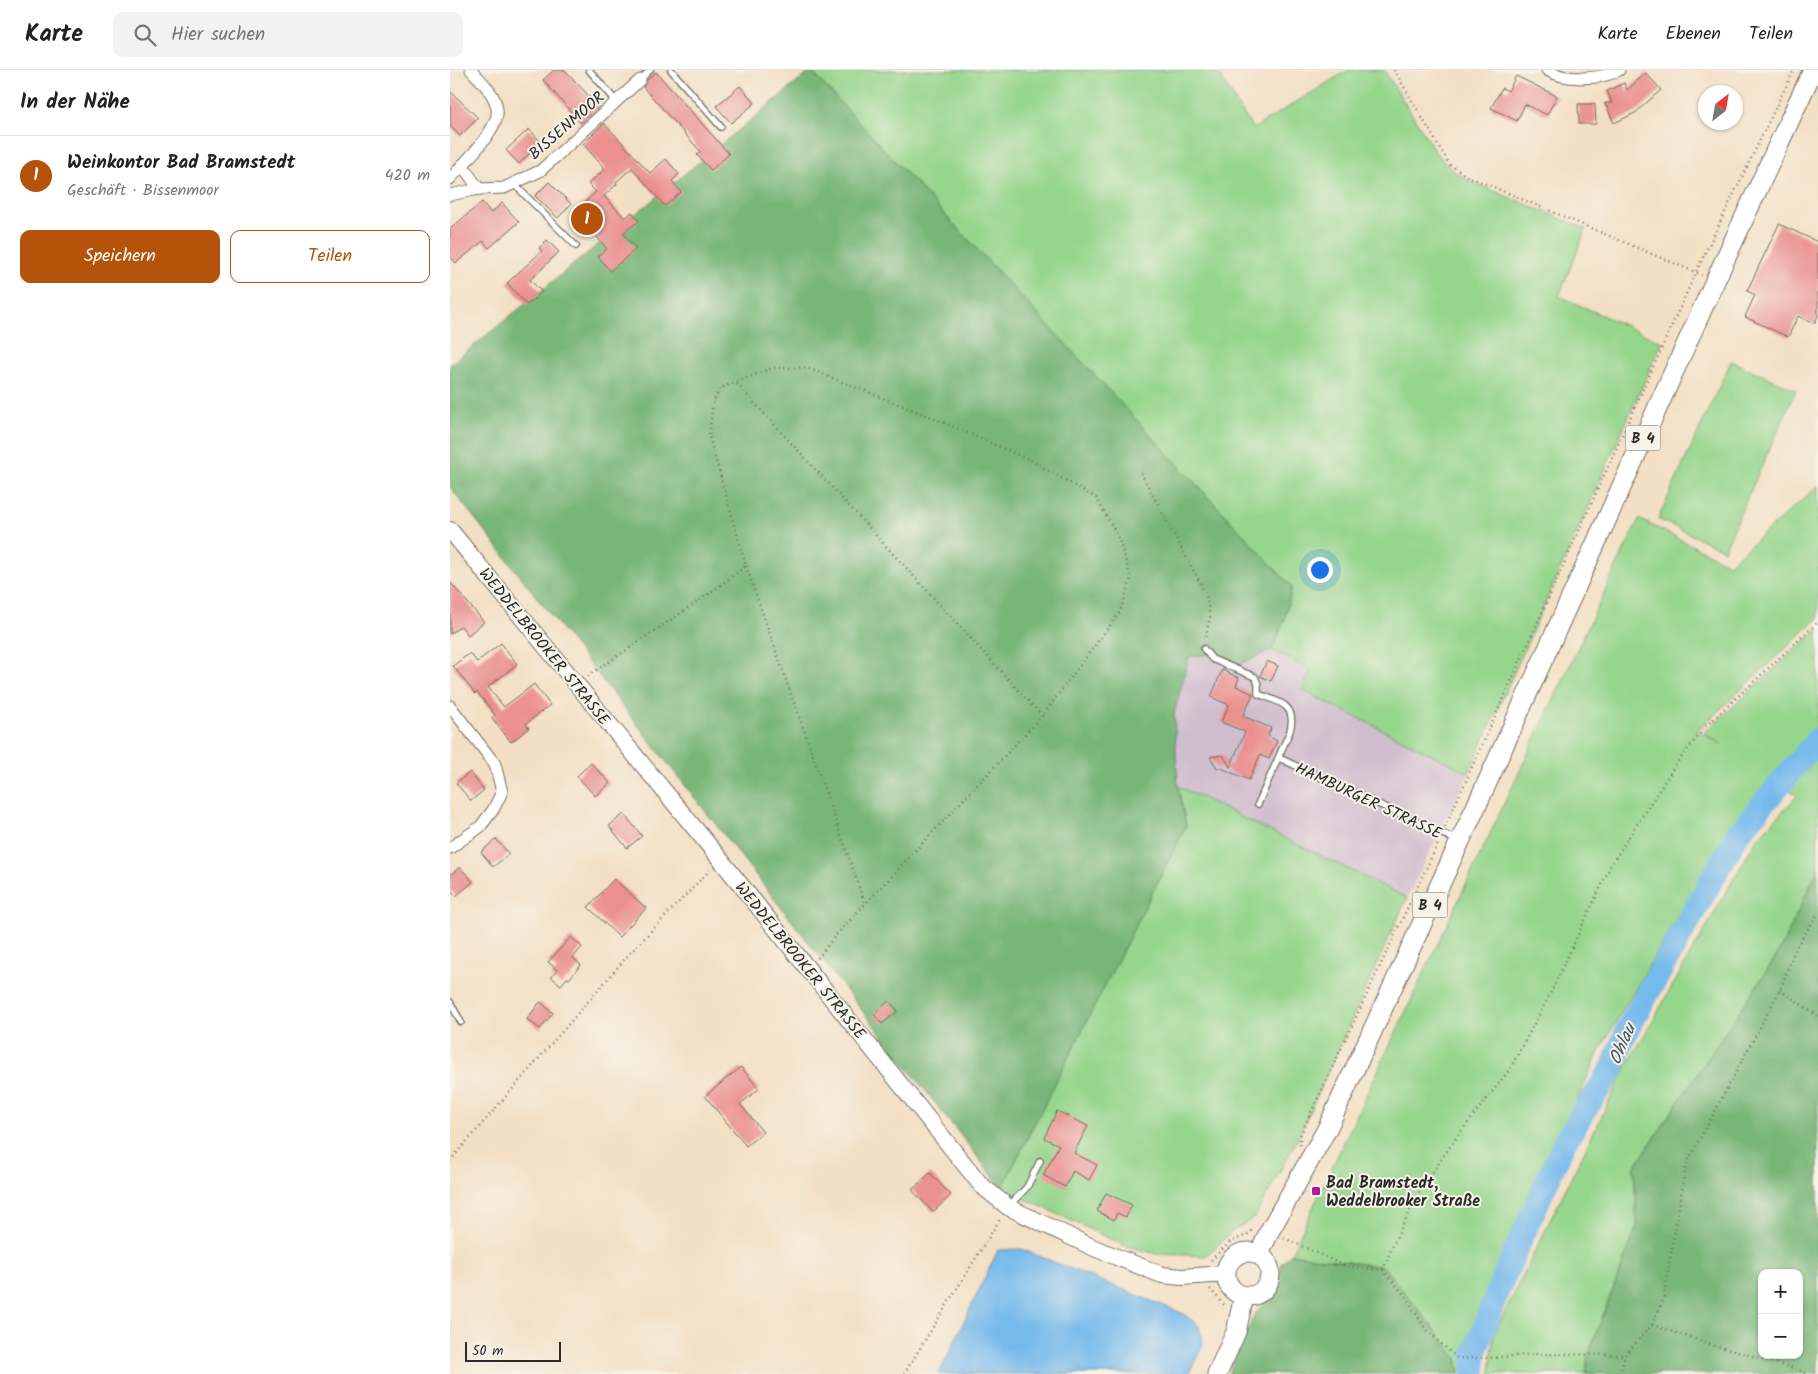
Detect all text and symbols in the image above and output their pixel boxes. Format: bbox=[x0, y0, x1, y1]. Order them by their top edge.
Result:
search box bbox=[113, 12, 463, 57]
text: Karte bbox=[25, 15, 83, 54]
text: Hier suchen bbox=[171, 20, 265, 50]
text: Karte bbox=[1597, 20, 1638, 49]
text: Ebenen bbox=[1666, 20, 1721, 49]
text: Teilen bbox=[1749, 20, 1793, 49]
icon: search bbox=[131, 21, 159, 49]
north arrow bbox=[1698, 85, 1743, 130]
text: In der Nähe bbox=[20, 86, 130, 119]
street label: BISSENMOOR bbox=[523, 86, 611, 166]
text: Weinkontor Bad Bramstedt bbox=[67, 148, 295, 178]
text: 1 bbox=[34, 163, 38, 188]
text: 420 m bbox=[385, 163, 430, 188]
text: Geschäft · Bissenmoor bbox=[67, 178, 219, 203]
pin: 1 bbox=[571, 200, 603, 238]
button: Speichern bbox=[20, 230, 220, 283]
button: Teilen bbox=[230, 230, 430, 283]
road number: B 4 bbox=[1626, 426, 1660, 450]
your location bbox=[1307, 557, 1333, 583]
street label: WEDDELBROOKER STRASSE bbox=[472, 563, 616, 732]
street label: HAMBURGER STRASSE bbox=[1291, 756, 1447, 847]
street label: WEDDELBROOKER STRASSE bbox=[728, 877, 872, 1046]
road number: B 4 bbox=[1412, 892, 1448, 918]
water label: Ohlau bbox=[1602, 1017, 1646, 1070]
place label: Bad Bramstedt, Weddelbrooker Straße bbox=[1326, 1171, 1480, 1214]
marker: Bad Bramstedt, Weddelbrooker Straße bbox=[1310, 1185, 1322, 1197]
map controls bbox=[1758, 1269, 1803, 1359]
button: + bbox=[1758, 1269, 1803, 1314]
button: − bbox=[1758, 1314, 1803, 1359]
scale bar bbox=[465, 1339, 561, 1362]
text: 50 m bbox=[472, 1340, 503, 1362]

